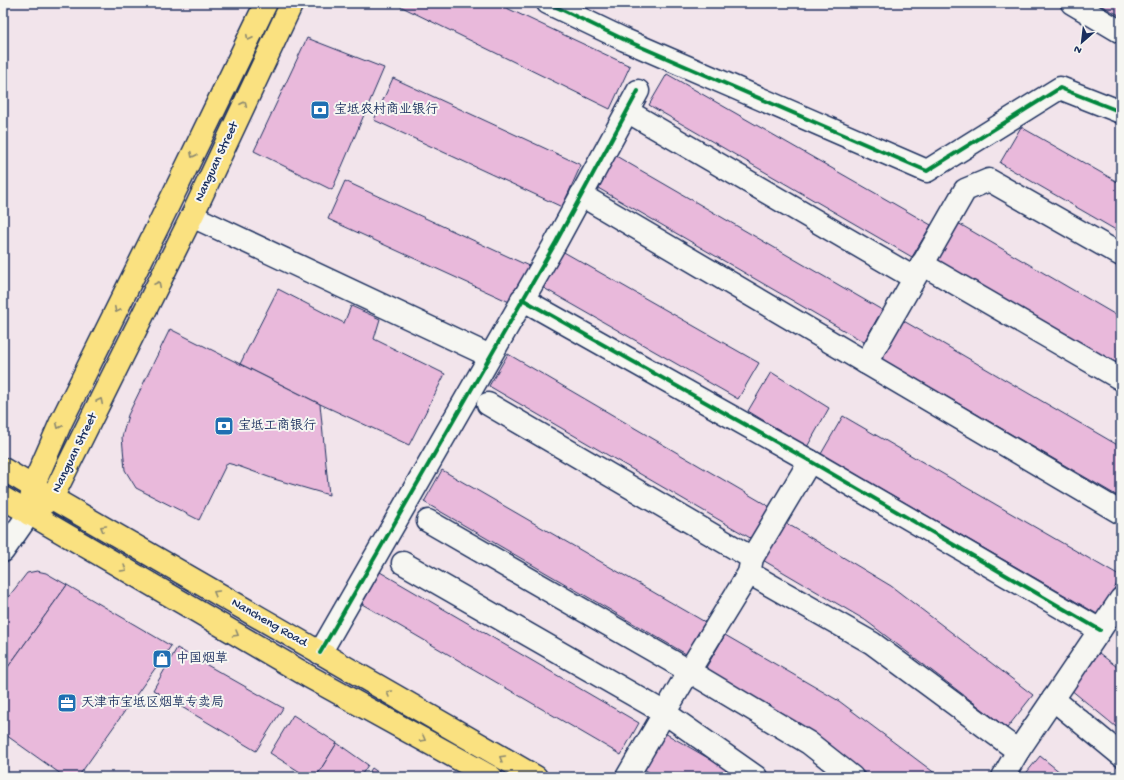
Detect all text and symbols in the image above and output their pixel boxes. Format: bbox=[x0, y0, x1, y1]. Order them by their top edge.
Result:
north arrow bbox=[1062, 22, 1102, 62]
one-way arrow bbox=[246, 34, 254, 41]
text: N bbox=[1072, 42, 1084, 56]
bank icon: 宝坻农村商业银行 bbox=[309, 99, 331, 121]
one-way arrow bbox=[239, 100, 247, 108]
place label: 宝坻农村商业银行 bbox=[334, 101, 438, 118]
street label: Nanguan Street bbox=[192, 118, 243, 204]
one-way arrow bbox=[190, 151, 198, 158]
one-way arrow bbox=[153, 281, 161, 288]
one-way arrow bbox=[114, 305, 122, 313]
one-way arrow bbox=[96, 397, 103, 405]
street label: Nanguan Street bbox=[49, 409, 101, 495]
bank icon: 宝坻工商银行 bbox=[213, 415, 235, 437]
place label: 宝坻工商银行 bbox=[238, 417, 316, 434]
one-way arrow bbox=[56, 423, 64, 430]
one-way arrow bbox=[100, 525, 107, 532]
one-way arrow bbox=[120, 564, 127, 572]
one-way arrow bbox=[213, 590, 220, 597]
street label: Nancheng Road bbox=[228, 595, 311, 651]
one-way arrow bbox=[232, 630, 239, 637]
shop icon: 中国烟草 bbox=[151, 648, 173, 670]
place label: 中国烟草 bbox=[176, 651, 228, 667]
one-way arrow bbox=[386, 690, 393, 697]
office icon: 天津市宝坻区烟草专卖局 bbox=[56, 692, 78, 714]
place label: 天津市宝坻区烟草专卖局 bbox=[81, 695, 224, 711]
one-way arrow bbox=[418, 735, 426, 742]
one-way arrow bbox=[499, 755, 506, 762]

